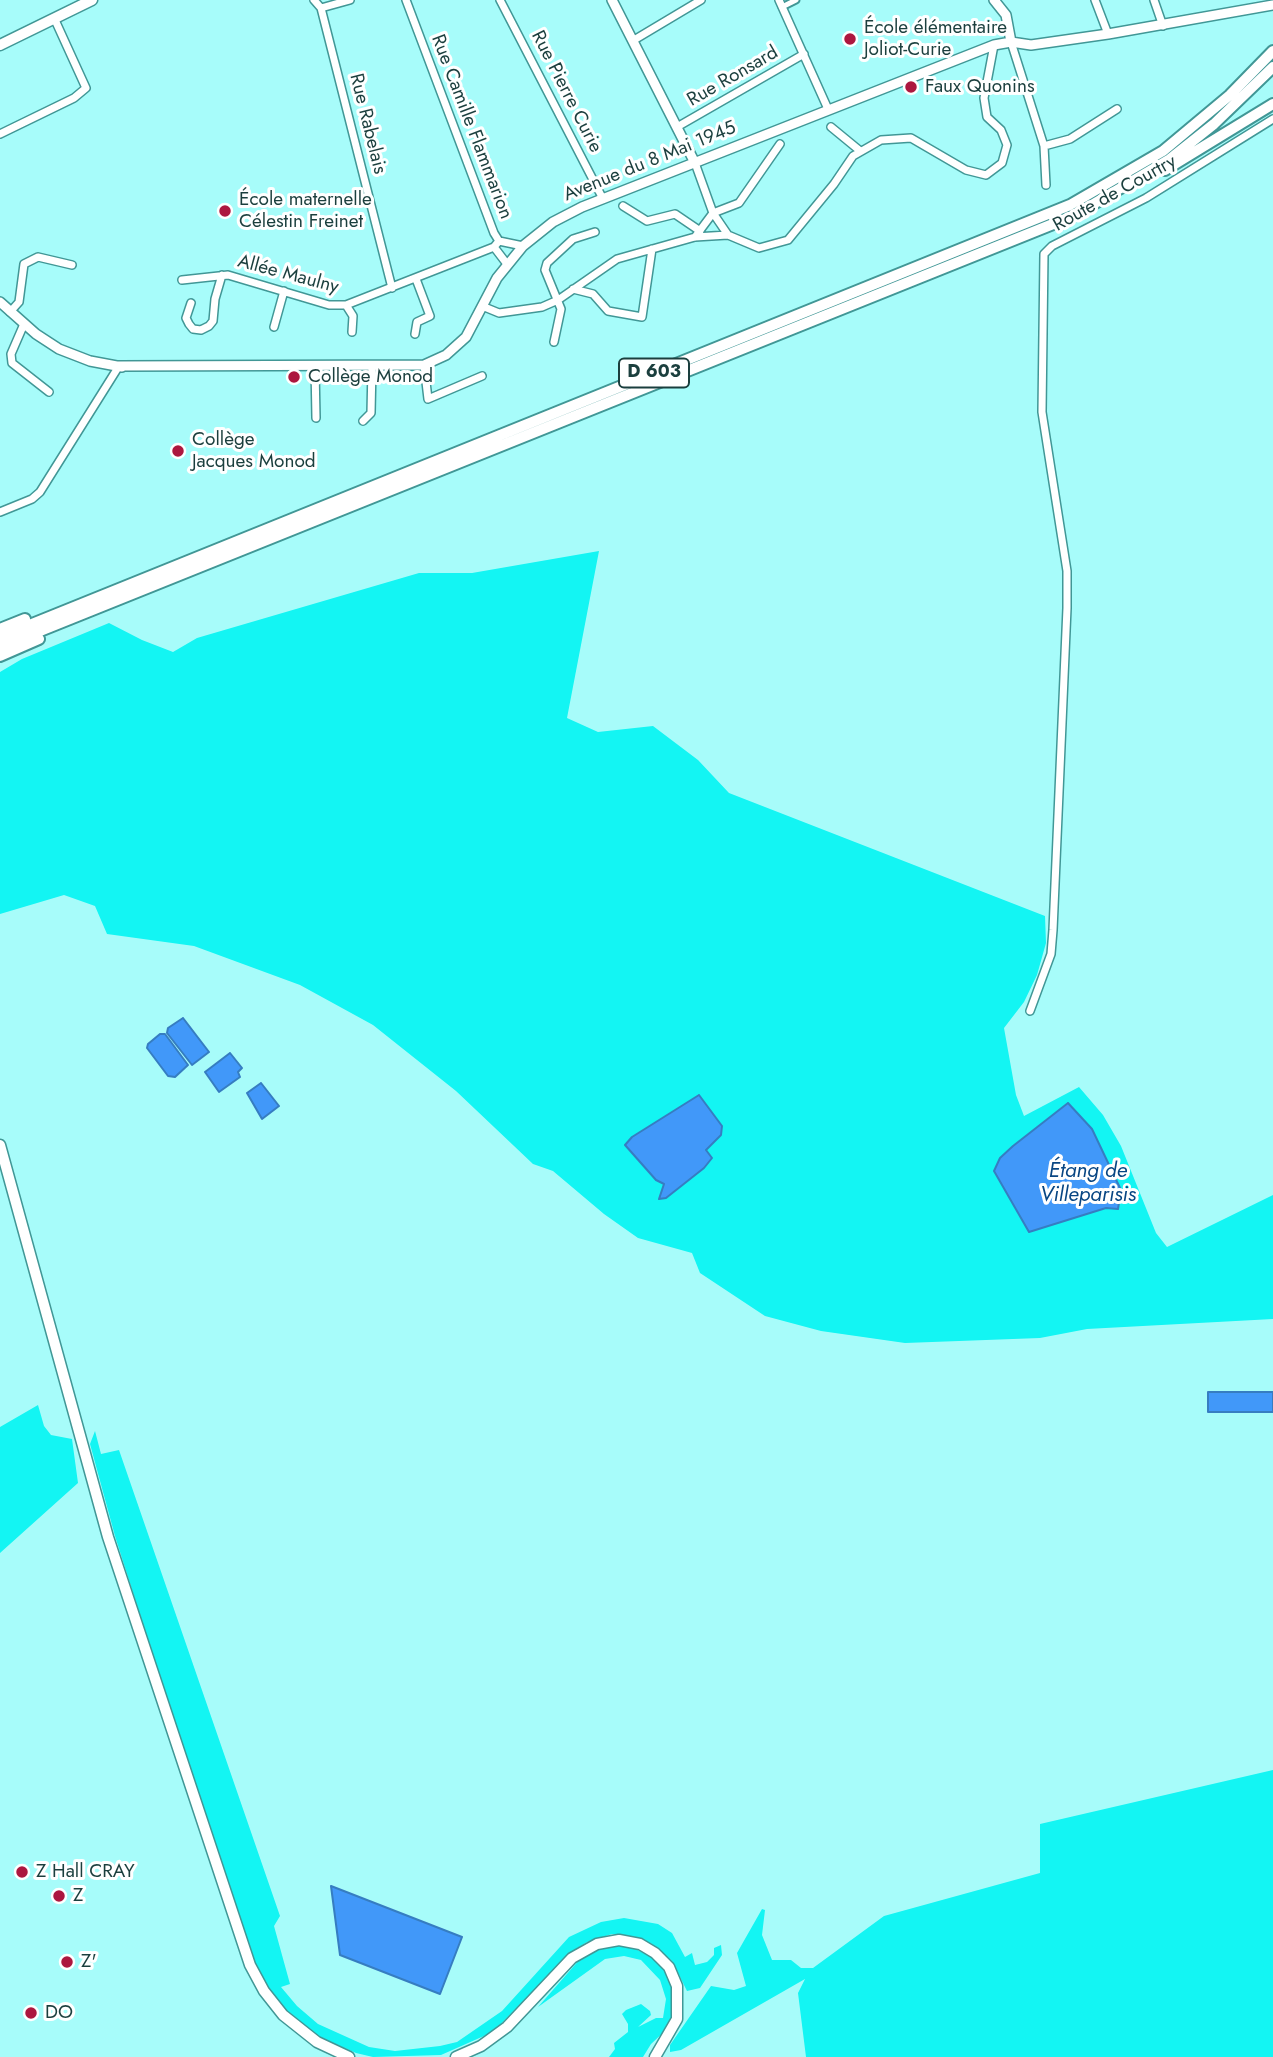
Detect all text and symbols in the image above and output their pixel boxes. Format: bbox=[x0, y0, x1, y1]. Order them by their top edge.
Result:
place label: École élémentaire Joliot-Curie bbox=[864, 17, 1007, 61]
street label: Rue Pierre Curie bbox=[525, 27, 607, 157]
marker: École élémentaire Joliot-Curie bbox=[842, 31, 858, 47]
street label: Rue Camille Flammarion bbox=[425, 32, 517, 222]
street label: Rue Ronsard bbox=[683, 42, 783, 112]
street label: Rue Rabelais bbox=[344, 71, 390, 177]
place label: Faux Quonins bbox=[925, 76, 1035, 98]
marker: Faux Quonins bbox=[903, 79, 919, 95]
street label: Avenue du 8 Mai 1945 bbox=[560, 117, 740, 207]
street label: Route de Courtry bbox=[1049, 151, 1181, 237]
place label: École maternelle Célestin Freinet bbox=[239, 189, 372, 233]
marker: École maternelle Célestin Freinet bbox=[217, 203, 233, 219]
street label: Allée Maulny bbox=[235, 251, 341, 299]
road number: D 603 bbox=[619, 358, 689, 388]
place label: Collège Monod bbox=[308, 366, 433, 388]
marker: Collège Monod bbox=[286, 369, 302, 385]
place label: Collège Jacques Monod bbox=[192, 429, 316, 473]
marker: Collège Jacques Monod bbox=[170, 443, 186, 459]
water label: Étang de Villeparisis bbox=[1040, 1159, 1136, 1209]
place label: Z Hall CRAY bbox=[36, 1861, 135, 1883]
marker: Z Hall CRAY bbox=[14, 1864, 30, 1880]
place label: Z bbox=[73, 1885, 83, 1907]
marker: Z bbox=[51, 1888, 67, 1904]
place label: Z' bbox=[81, 1951, 97, 1973]
marker: Z' bbox=[59, 1954, 75, 1970]
place label: DO bbox=[45, 2002, 73, 2024]
marker: DO bbox=[23, 2005, 39, 2021]

